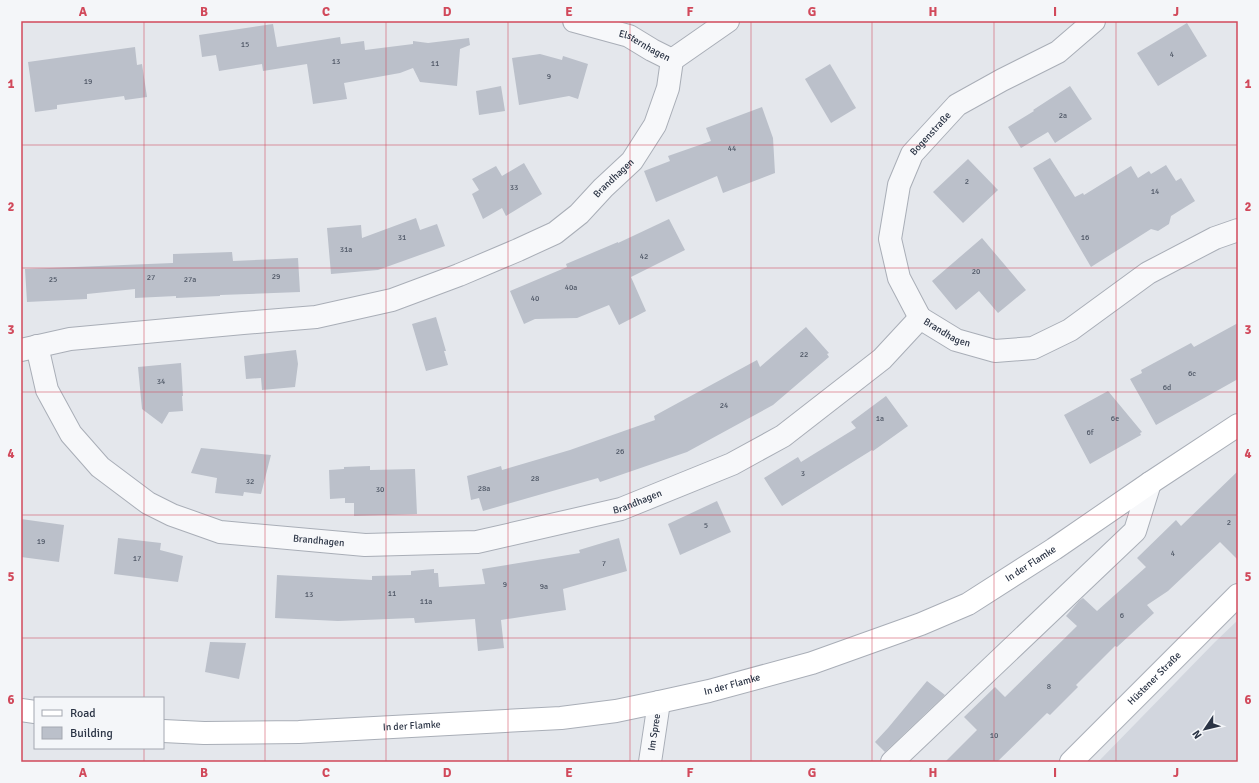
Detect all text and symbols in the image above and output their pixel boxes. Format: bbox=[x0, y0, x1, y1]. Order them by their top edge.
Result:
text: A bbox=[79, 4, 88, 20]
text: B bbox=[200, 4, 208, 20]
text: C bbox=[322, 4, 330, 20]
text: D bbox=[443, 4, 452, 20]
text: E bbox=[565, 4, 573, 20]
text: F bbox=[687, 4, 694, 20]
text: G bbox=[808, 4, 816, 20]
text: H bbox=[929, 4, 937, 20]
text: I bbox=[1053, 4, 1057, 20]
text: J bbox=[1173, 4, 1179, 20]
street label: Elsternhagen bbox=[617, 27, 672, 64]
house number: 15 bbox=[241, 39, 249, 49]
house number: 4 bbox=[1170, 49, 1175, 59]
house number: 13 bbox=[332, 56, 340, 66]
house number: 11 bbox=[431, 58, 439, 68]
house number: 9 bbox=[547, 71, 551, 81]
text: 1 bbox=[7, 76, 15, 92]
house number: 19 bbox=[84, 76, 92, 86]
text: 1 bbox=[1244, 76, 1252, 92]
street label: Bogenstraße bbox=[908, 110, 954, 158]
house number: 2a bbox=[1059, 110, 1067, 120]
house number: 44 bbox=[728, 143, 737, 153]
street label: Brandhagen bbox=[591, 156, 637, 200]
house number: 2 bbox=[965, 176, 969, 186]
house number: 33 bbox=[510, 182, 518, 192]
house number: 14 bbox=[1151, 186, 1160, 196]
text: 2 bbox=[7, 199, 15, 215]
text: 2 bbox=[1244, 199, 1252, 215]
house number: 31 bbox=[398, 232, 406, 242]
house number: 16 bbox=[1081, 232, 1089, 242]
house number: 31a bbox=[340, 244, 352, 254]
house number: 42 bbox=[640, 251, 648, 261]
house number: 20 bbox=[972, 266, 980, 276]
house number: 29 bbox=[272, 271, 280, 281]
house number: 27 bbox=[147, 272, 155, 282]
house number: 25 bbox=[49, 274, 57, 284]
house number: 27a bbox=[184, 274, 196, 284]
house number: 40a bbox=[565, 282, 577, 292]
house number: 40 bbox=[531, 293, 539, 303]
street label: Brandhagen bbox=[921, 316, 972, 350]
text: 3 bbox=[7, 322, 15, 338]
text: 3 bbox=[1244, 322, 1252, 338]
house number: 22 bbox=[800, 349, 808, 359]
house number: 6c bbox=[1188, 368, 1196, 378]
house number: 34 bbox=[157, 376, 166, 386]
house number: 6d bbox=[1163, 382, 1171, 392]
house number: 24 bbox=[720, 400, 729, 410]
house number: 1a bbox=[876, 413, 884, 423]
house number: 6e bbox=[1111, 413, 1119, 423]
house number: 6f bbox=[1087, 427, 1094, 437]
text: 4 bbox=[7, 446, 15, 462]
house number: 26 bbox=[616, 446, 624, 456]
text: 4 bbox=[1244, 446, 1252, 462]
house number: 3 bbox=[801, 468, 805, 478]
house number: 28 bbox=[531, 473, 539, 483]
house number: 32 bbox=[246, 476, 254, 486]
house number: 28a bbox=[478, 483, 490, 493]
house number: 30 bbox=[376, 484, 384, 494]
street label: Brandhagen bbox=[612, 487, 664, 517]
house number: 2 bbox=[1227, 517, 1231, 527]
house number: 5 bbox=[704, 520, 708, 530]
street label: Brandhagen bbox=[292, 533, 345, 549]
house number: 19 bbox=[37, 536, 45, 546]
street label: In der Flamke bbox=[1003, 543, 1058, 585]
house number: 4 bbox=[1171, 548, 1176, 558]
house number: 17 bbox=[133, 553, 141, 563]
house number: 7 bbox=[602, 558, 606, 568]
text: 5 bbox=[7, 569, 15, 585]
text: 5 bbox=[1244, 569, 1252, 585]
house number: 9 bbox=[503, 579, 507, 589]
house number: 9a bbox=[540, 581, 548, 591]
house number: 11 bbox=[388, 588, 396, 598]
house number: 13 bbox=[305, 589, 313, 599]
house number: 11a bbox=[420, 596, 432, 606]
house number: 6 bbox=[1120, 610, 1124, 620]
street label: Hüstener Straße bbox=[1125, 649, 1184, 708]
street label: In der Flamke bbox=[703, 671, 762, 698]
house number: 8 bbox=[1047, 681, 1051, 691]
text: 6 bbox=[7, 692, 15, 708]
text: 6 bbox=[1244, 692, 1252, 708]
legend bbox=[34, 697, 164, 749]
text: Road bbox=[70, 706, 96, 721]
north arrow bbox=[1185, 709, 1225, 749]
street label: Im Spree bbox=[646, 713, 663, 752]
street label: In der Flamke bbox=[383, 718, 441, 734]
text: Building bbox=[70, 726, 113, 741]
text: N bbox=[1190, 728, 1205, 741]
house number: 10 bbox=[990, 730, 998, 740]
text: A bbox=[79, 765, 88, 781]
text: B bbox=[200, 765, 208, 781]
text: C bbox=[322, 765, 330, 781]
text: D bbox=[443, 765, 452, 781]
text: E bbox=[565, 765, 573, 781]
text: F bbox=[687, 765, 694, 781]
text: G bbox=[808, 765, 816, 781]
text: H bbox=[929, 765, 937, 781]
text: I bbox=[1053, 765, 1057, 781]
text: J bbox=[1173, 765, 1179, 781]

